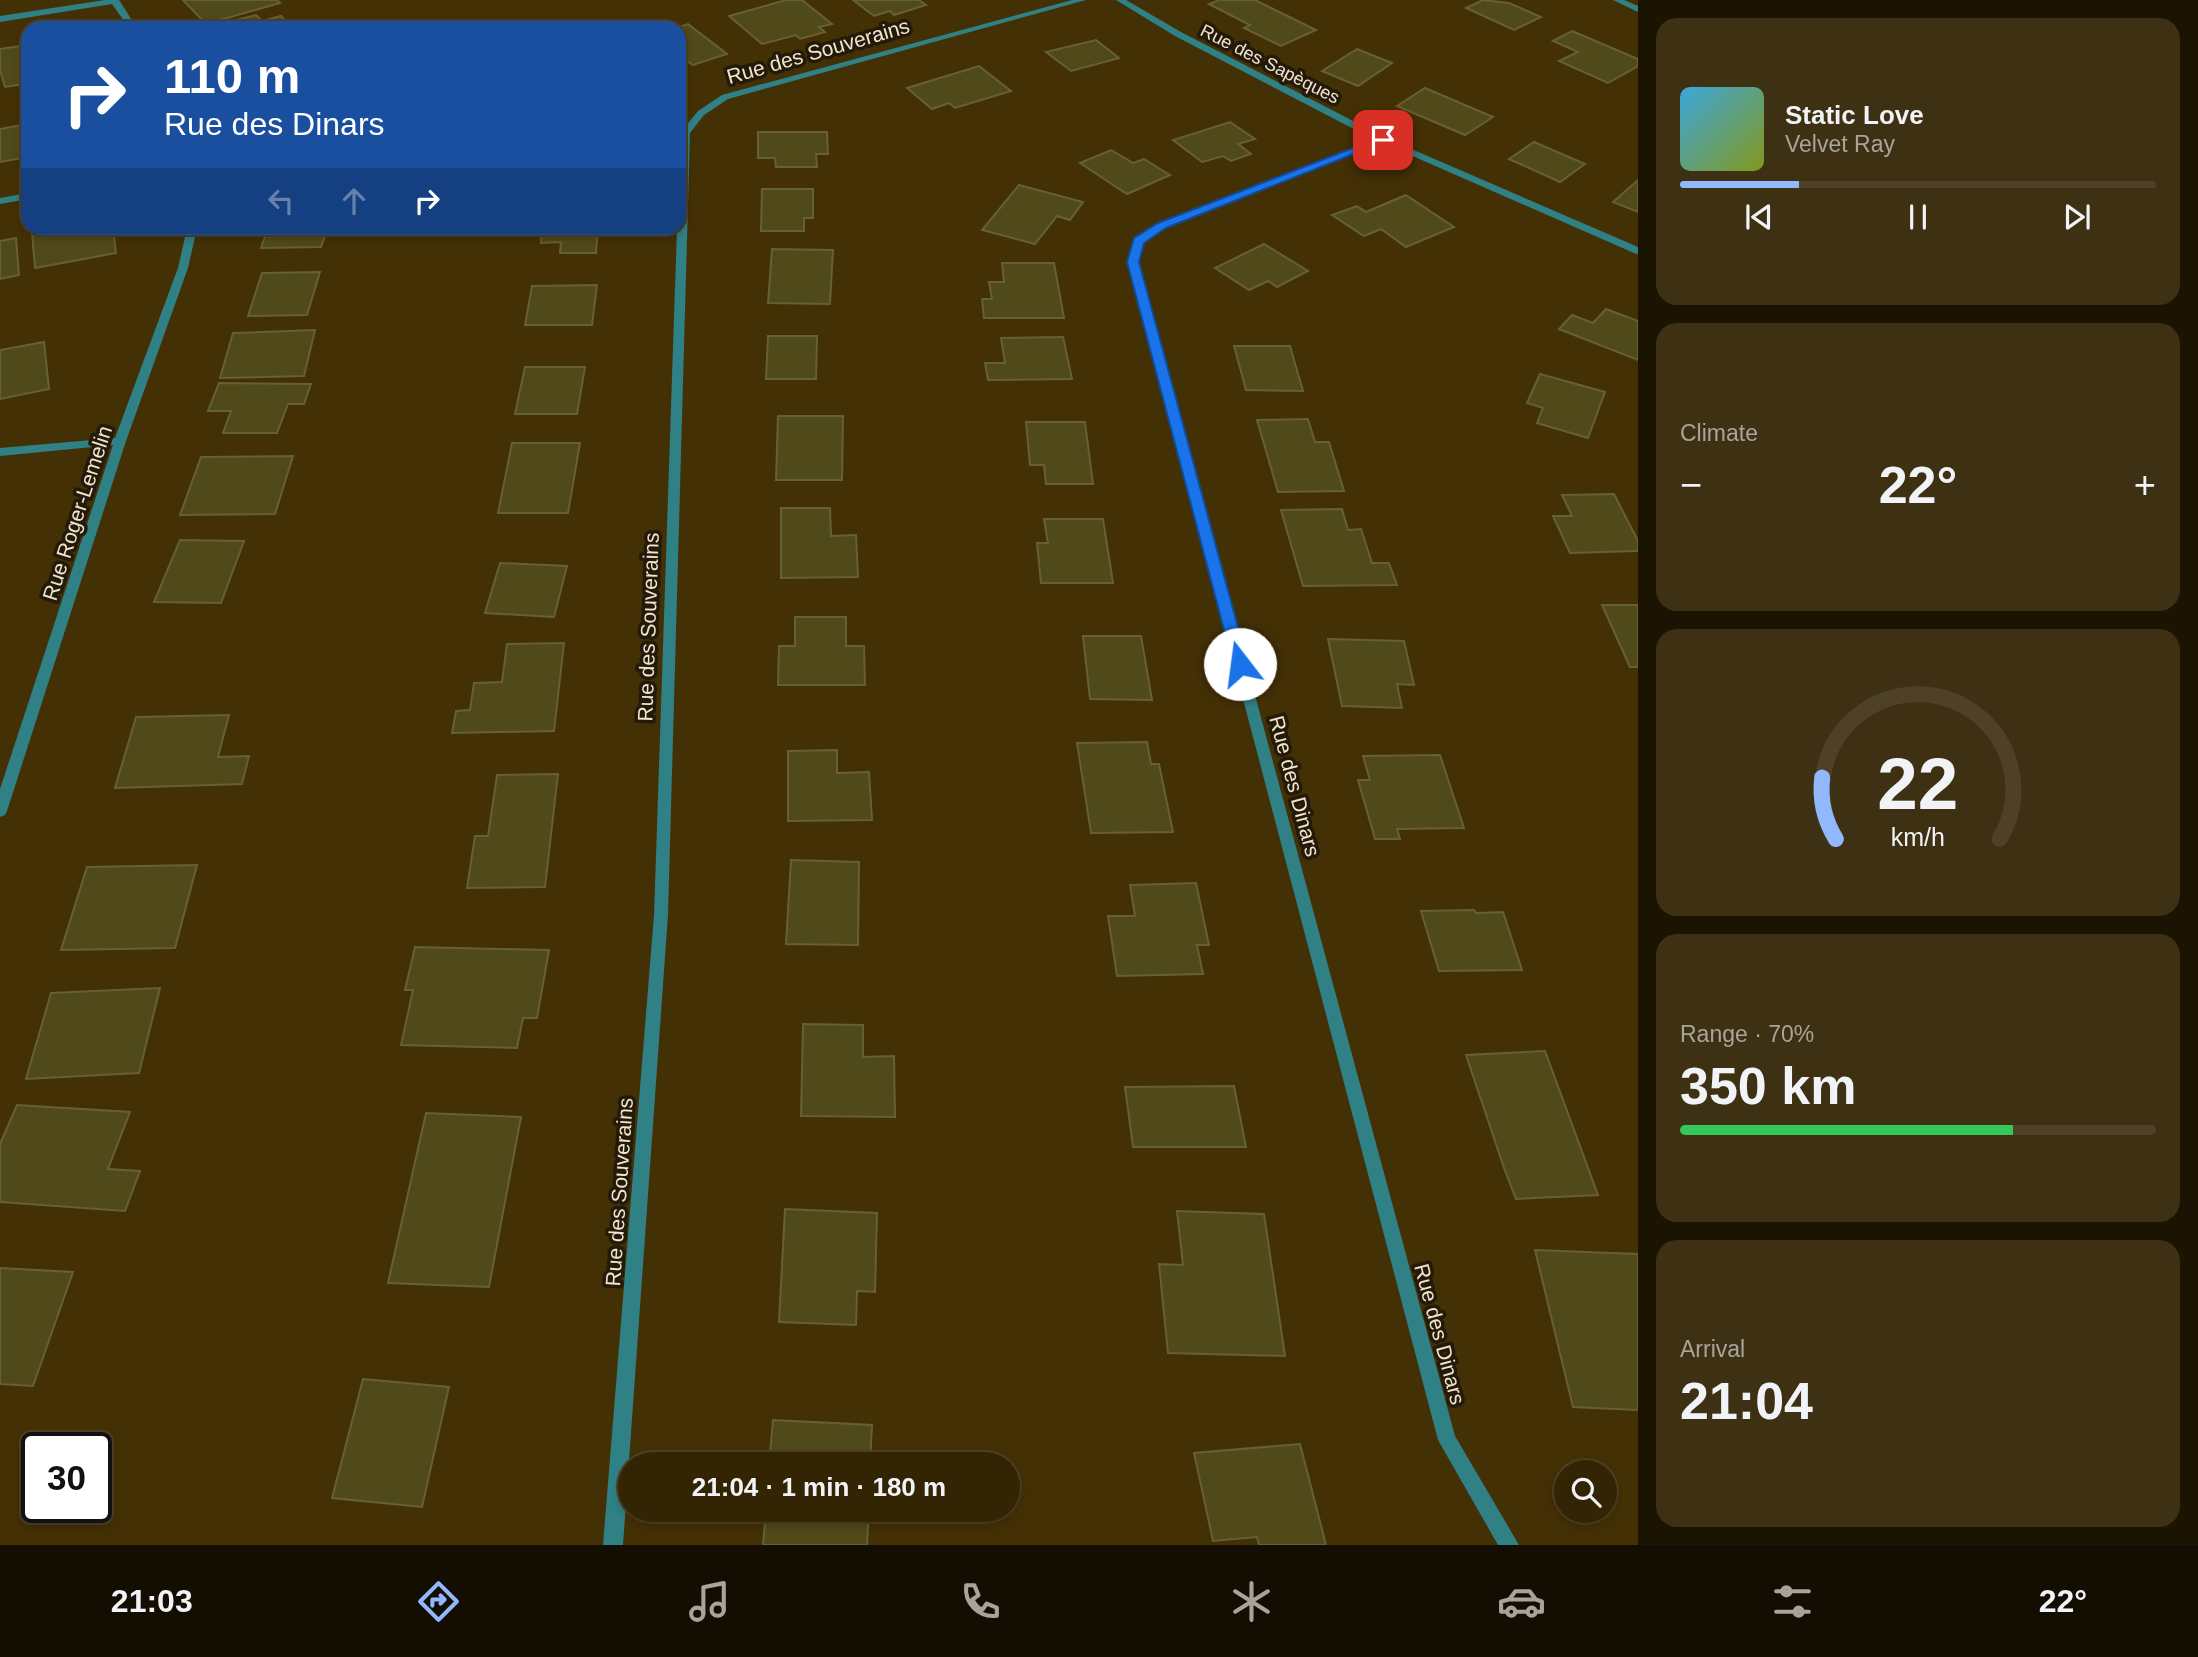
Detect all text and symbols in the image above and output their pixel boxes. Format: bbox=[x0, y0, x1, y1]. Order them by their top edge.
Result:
street label: Rue des Souverains bbox=[724, 14, 912, 88]
street label: Rue des Sapèques bbox=[1197, 20, 1343, 108]
icon: right bbox=[49, 49, 140, 140]
text: 110 m bbox=[164, 49, 300, 103]
text: Static Love bbox=[1785, 100, 1924, 130]
text: Rue des Dinars bbox=[164, 106, 385, 142]
pin bbox=[1353, 110, 1413, 170]
icon: arrive bbox=[1364, 121, 1402, 159]
text: Velvet Ray bbox=[1785, 131, 1895, 157]
icon: left bbox=[262, 182, 300, 220]
icon: ahead bbox=[335, 182, 373, 220]
icon: right bbox=[408, 182, 446, 220]
icon: previous bbox=[1740, 198, 1778, 236]
icon: pause bbox=[1899, 198, 1937, 236]
icon: next bbox=[2058, 198, 2096, 236]
text: Climate bbox=[1680, 420, 1758, 446]
street label: Rue Roger-Lemelin bbox=[38, 423, 116, 603]
text: 22° bbox=[1879, 456, 1957, 514]
text: − bbox=[1680, 464, 1702, 506]
text: + bbox=[2134, 464, 2156, 506]
street label: Rue des Souverains bbox=[633, 532, 663, 722]
position arrow bbox=[1203, 627, 1277, 701]
street label: Rue des Dinars bbox=[1265, 713, 1325, 859]
text: 22 bbox=[1878, 743, 1958, 824]
text: km/h bbox=[1891, 822, 1945, 850]
text: Range · 70% bbox=[1680, 1021, 1814, 1047]
text: 350 km bbox=[1680, 1057, 1856, 1115]
street label: Rue des Souverains bbox=[601, 1097, 637, 1287]
street label: Rue des Dinars bbox=[1410, 1261, 1470, 1407]
text: Arrival bbox=[1680, 1336, 1745, 1362]
text: 21:04 bbox=[1680, 1372, 1813, 1430]
speed limit sign: 30 bbox=[21, 1432, 112, 1523]
map controls bbox=[1554, 1460, 1617, 1523]
button: search bbox=[1554, 1460, 1617, 1523]
text: 21:04 · 1 min · 180 m bbox=[692, 1472, 946, 1502]
icon: directions bbox=[414, 1577, 463, 1626]
icon: music bbox=[685, 1577, 734, 1626]
icon: phone bbox=[956, 1577, 1005, 1626]
icon: climate bbox=[1227, 1577, 1276, 1626]
icon: car bbox=[1497, 1577, 1546, 1626]
icon: filters bbox=[1768, 1577, 1817, 1626]
text: 21:03 bbox=[111, 1583, 193, 1619]
text: 22° bbox=[2039, 1583, 2087, 1619]

